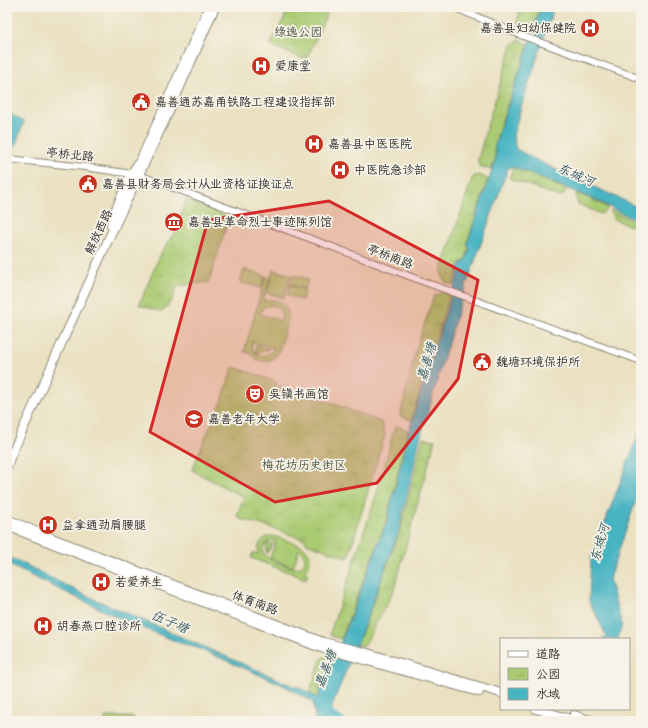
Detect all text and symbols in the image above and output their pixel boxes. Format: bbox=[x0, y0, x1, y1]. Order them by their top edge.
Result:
hospital icon: 嘉善县妇幼保健院 bbox=[579, 17, 601, 39]
place label: 嘉善县妇幼保健院 bbox=[480, 21, 576, 36]
park label: 绿逸公园 bbox=[274, 25, 322, 40]
hospital icon: 爱康堂 bbox=[250, 55, 272, 77]
place label: 爱康堂 bbox=[275, 59, 311, 74]
public building icon: 嘉善通苏嘉甬铁路工程建设指挥部 bbox=[130, 91, 152, 113]
place label: 嘉善通苏嘉甬铁路工程建设指挥部 bbox=[155, 95, 335, 110]
hospital icon: 嘉善县中医医院 bbox=[303, 133, 325, 155]
place label: 嘉善县中医医院 bbox=[328, 137, 412, 152]
street label: 亭桥北路 bbox=[45, 145, 95, 165]
hospital icon: 中医院急诊部 bbox=[329, 159, 351, 181]
water label: 东城河 bbox=[555, 160, 599, 191]
place label: 中医院急诊部 bbox=[354, 163, 426, 178]
public building icon: 嘉善县财务局会计从业资格证换证点 bbox=[77, 173, 99, 195]
place label: 嘉善县财务局会计从业资格证换证点 bbox=[102, 177, 294, 192]
street label: 解放西路 bbox=[82, 207, 116, 257]
museum icon: 嘉善县革命烈士事迹陈列馆 bbox=[163, 211, 185, 233]
place label: 嘉善县革命烈士事迹陈列馆 bbox=[188, 215, 332, 230]
street label: 亭桥南路 bbox=[365, 241, 415, 273]
water label: 嘉善塘 bbox=[414, 339, 441, 383]
public building icon: 魏塘环境保护所 bbox=[471, 351, 493, 373]
place label: 魏塘环境保护所 bbox=[496, 355, 581, 370]
theatre icon: 吴镇书画馆 bbox=[244, 383, 266, 405]
place label: 吴镇书画馆 bbox=[269, 387, 329, 402]
school or university icon: 嘉善老年大学 bbox=[183, 408, 205, 430]
place label: 嘉善老年大学 bbox=[208, 412, 280, 427]
park label: 梅花坊历史街区 bbox=[262, 458, 346, 473]
hospital icon: 益拿通劲肩腰腿 bbox=[37, 514, 59, 536]
place label: 益拿通劲肩腰腿 bbox=[62, 518, 146, 533]
water label: 东城河 bbox=[587, 520, 614, 564]
hospital icon: 若爱养生 bbox=[90, 571, 112, 593]
place label: 若爱养生 bbox=[115, 575, 163, 590]
street label: 体育南路 bbox=[230, 588, 280, 618]
water label: 伍子塘 bbox=[149, 607, 193, 638]
hospital icon: 胡春燕口腔诊所 bbox=[32, 615, 54, 637]
place label: 胡春燕口腔诊所 bbox=[56, 619, 142, 634]
legend bbox=[500, 638, 630, 710]
water label: 嘉善塘 bbox=[312, 646, 341, 690]
text: 道路 bbox=[536, 647, 560, 662]
text: 公园 bbox=[536, 667, 560, 682]
text: 水域 bbox=[536, 687, 560, 702]

